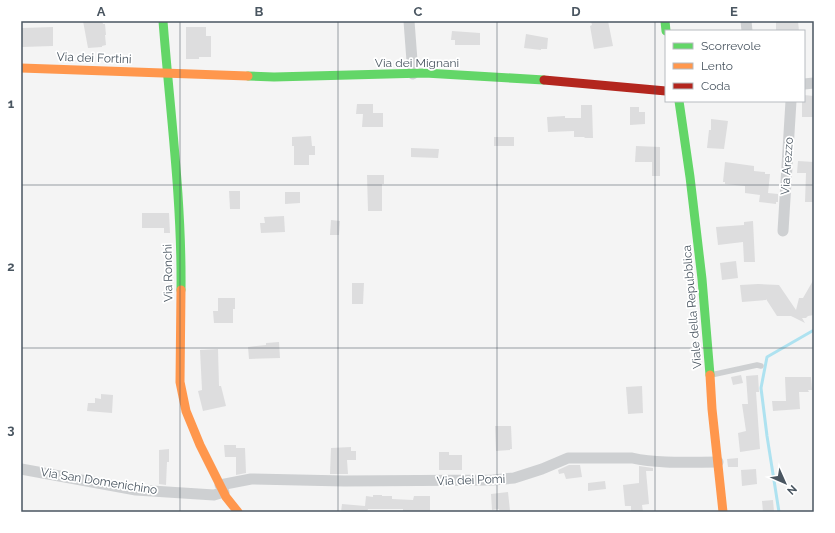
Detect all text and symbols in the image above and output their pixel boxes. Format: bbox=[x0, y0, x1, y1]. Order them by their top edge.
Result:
text: A bbox=[97, 4, 106, 19]
text: B bbox=[255, 4, 264, 19]
text: C bbox=[414, 4, 423, 19]
text: D bbox=[571, 4, 581, 19]
text: E bbox=[730, 4, 738, 19]
legend bbox=[665, 30, 805, 102]
text: Scorrevole bbox=[701, 39, 761, 53]
street label: Via dei Fortini bbox=[56, 50, 132, 66]
street label: Via dei Mignani bbox=[375, 56, 459, 70]
text: Lento bbox=[701, 59, 733, 73]
text: Coda bbox=[701, 79, 730, 93]
text: 1 bbox=[8, 96, 15, 111]
street label: Via Arezzo bbox=[778, 137, 796, 195]
street label: Via Ronchi bbox=[160, 244, 176, 302]
street label: Viale della Repubblica bbox=[680, 244, 704, 370]
text: 2 bbox=[7, 259, 15, 274]
text: 3 bbox=[7, 422, 15, 437]
north arrow bbox=[765, 463, 805, 503]
street label: Via San Domenichino bbox=[40, 465, 158, 497]
street label: Via dei Pomi bbox=[436, 472, 506, 488]
text: N bbox=[784, 482, 799, 497]

